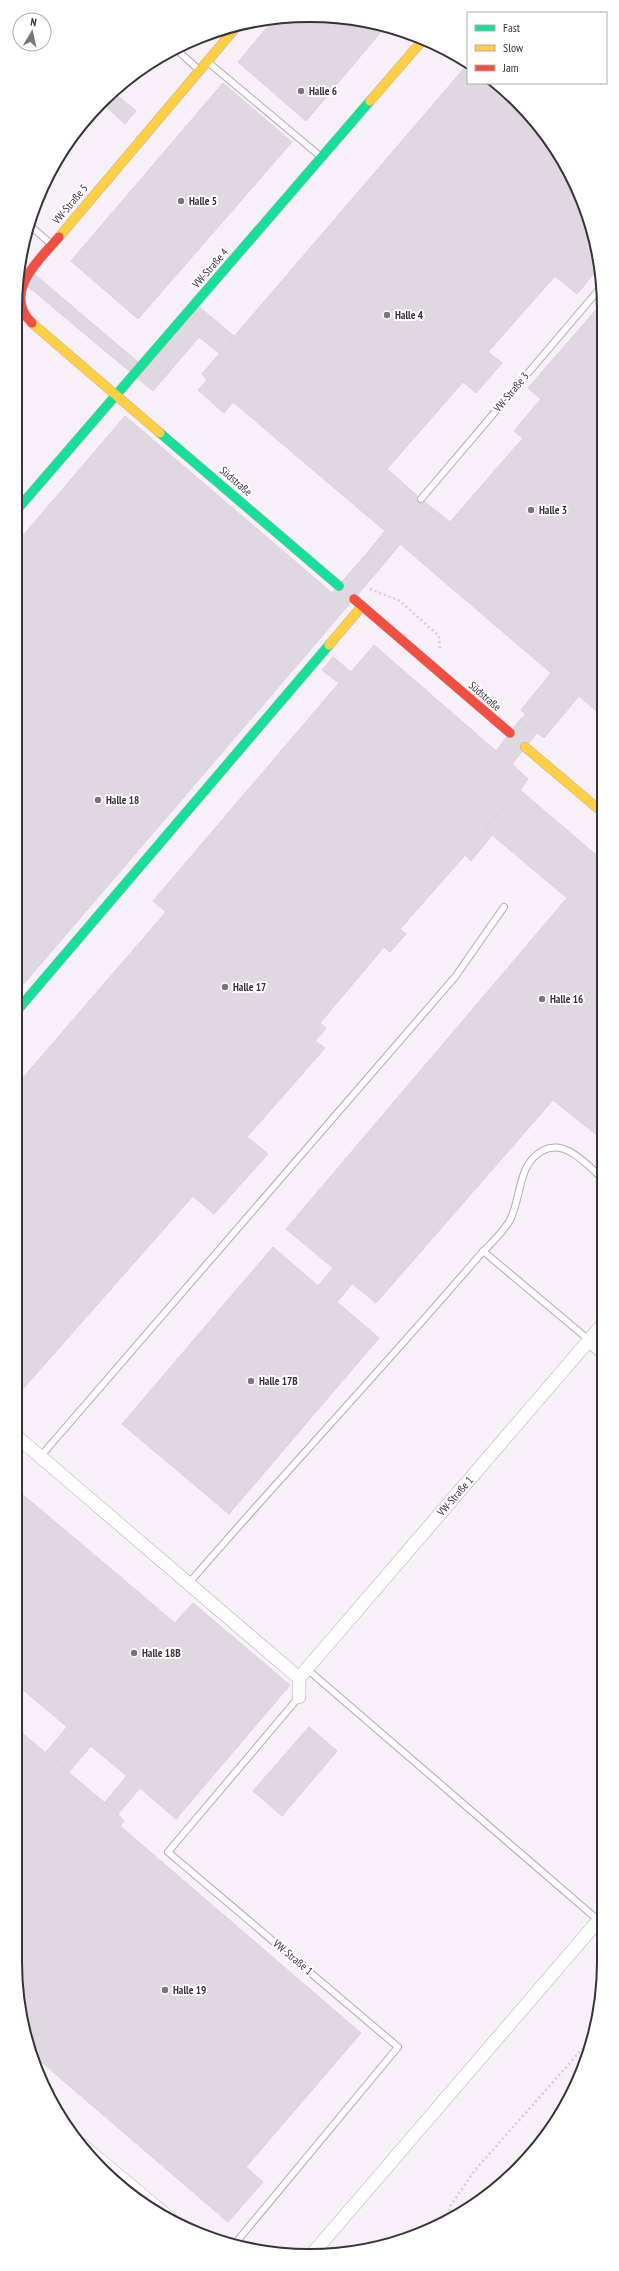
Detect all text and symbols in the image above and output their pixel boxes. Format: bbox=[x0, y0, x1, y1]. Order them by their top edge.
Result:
north arrow bbox=[12, 12, 52, 52]
legend bbox=[467, 12, 607, 84]
text: N bbox=[30, 15, 38, 30]
text: Fast bbox=[503, 20, 521, 35]
text: Slow bbox=[503, 40, 524, 55]
text: Jam bbox=[502, 60, 519, 75]
place label: Halle 6 bbox=[309, 84, 337, 98]
marker: Halle 6 bbox=[296, 86, 306, 96]
street label: VW-Straße 5 bbox=[49, 181, 91, 228]
place label: Halle 5 bbox=[189, 194, 217, 208]
marker: Halle 5 bbox=[176, 196, 186, 206]
street label: VW-Straße 4 bbox=[188, 245, 231, 291]
place label: Halle 4 bbox=[395, 308, 424, 322]
marker: Halle 4 bbox=[382, 310, 392, 320]
street label: VW-Straße 3 bbox=[490, 369, 532, 416]
street label: Südstraße bbox=[217, 463, 255, 499]
place label: Halle 3 bbox=[539, 503, 567, 517]
marker: Halle 3 bbox=[526, 505, 536, 515]
street label: Südstraße bbox=[466, 678, 504, 714]
place label: Halle 18 bbox=[106, 793, 139, 807]
marker: Halle 18 bbox=[93, 795, 103, 805]
place label: Halle 17 bbox=[233, 980, 266, 994]
marker: Halle 17 bbox=[220, 982, 230, 992]
place label: Halle 16 bbox=[550, 992, 583, 1006]
marker: Halle 16 bbox=[537, 994, 547, 1004]
place label: Halle 17B bbox=[259, 1374, 298, 1388]
marker: Halle 17B bbox=[246, 1376, 256, 1386]
street label: VW-Straße 1 bbox=[433, 1473, 476, 1519]
place label: Halle 18B bbox=[142, 1646, 181, 1660]
marker: Halle 18B bbox=[129, 1648, 139, 1658]
street label: VW-Straße 1 bbox=[269, 1936, 316, 1978]
place label: Halle 19 bbox=[173, 1983, 206, 1997]
marker: Halle 19 bbox=[160, 1985, 170, 1995]

